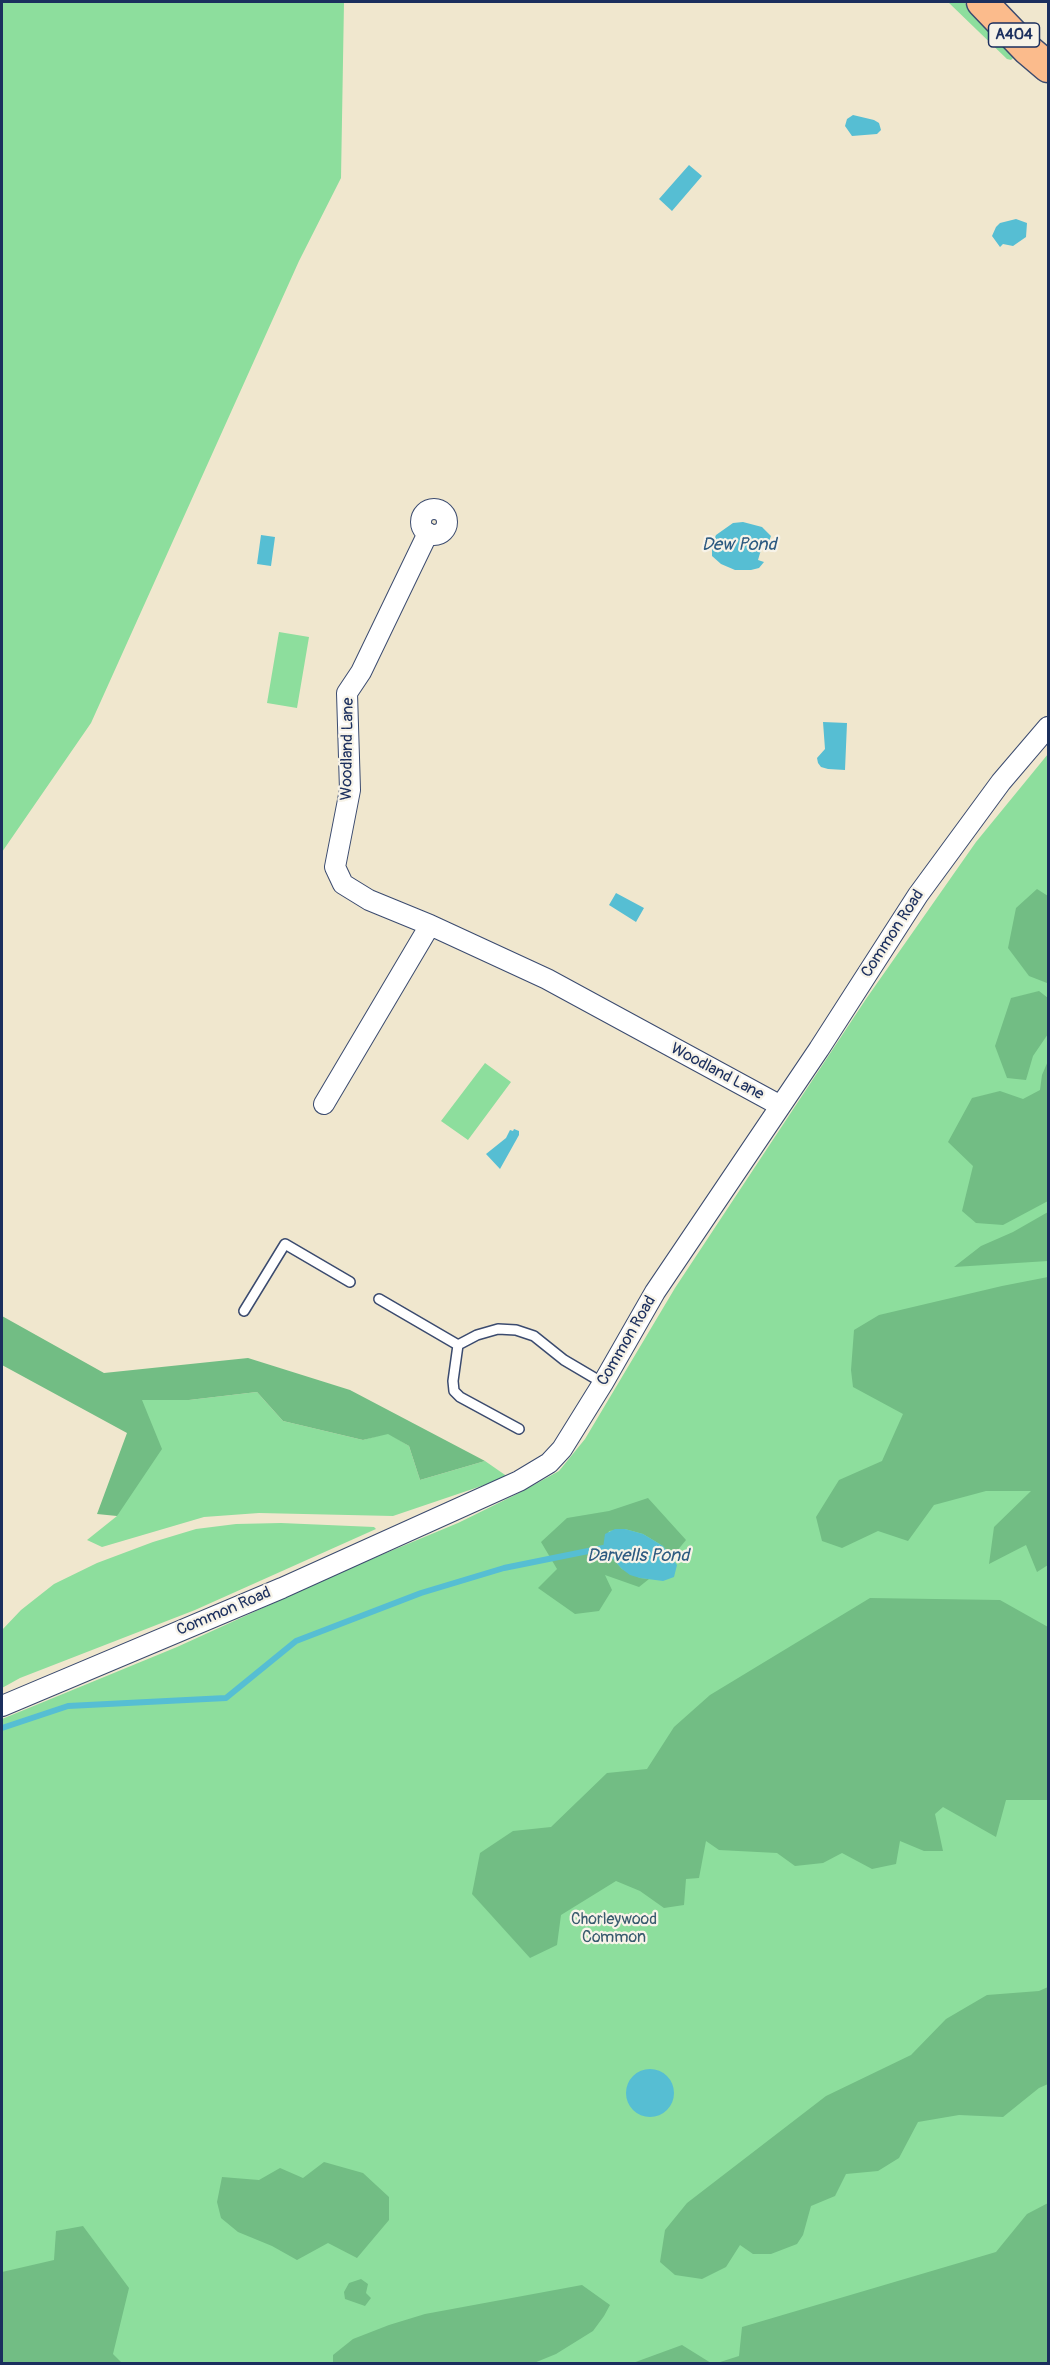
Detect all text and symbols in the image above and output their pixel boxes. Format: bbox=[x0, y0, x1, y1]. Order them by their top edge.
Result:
road number: A404 bbox=[988, 23, 1040, 47]
water label: Dew Pond bbox=[702, 534, 776, 556]
street label: Woodland Lane bbox=[338, 697, 358, 801]
street label: Common Road bbox=[858, 887, 928, 981]
street label: Woodland Lane bbox=[667, 1039, 767, 1105]
street label: Common Road bbox=[594, 1293, 660, 1389]
water label: Darvells Pond bbox=[587, 1545, 689, 1567]
street label: Common Road bbox=[174, 1584, 274, 1640]
park label: Chorleywood Common bbox=[571, 1910, 657, 1948]

